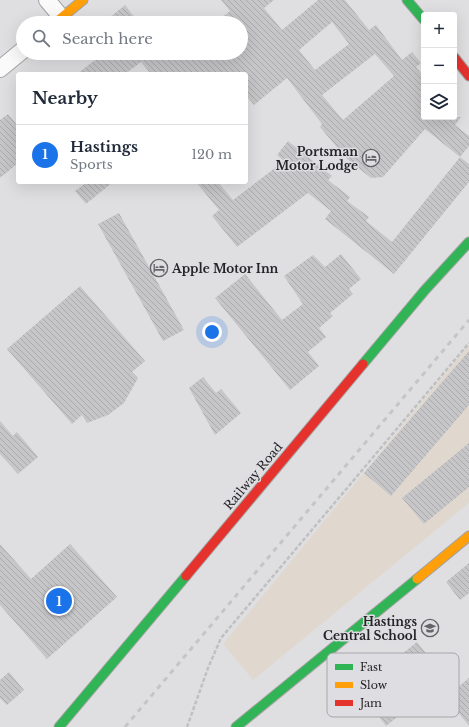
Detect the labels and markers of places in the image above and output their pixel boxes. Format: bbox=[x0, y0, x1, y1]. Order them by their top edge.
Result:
place label: Portsman Motor Lodge bbox=[276, 144, 358, 173]
hotel icon: Portsman Motor Lodge bbox=[361, 148, 381, 168]
hotel icon: Apple Motor Inn bbox=[149, 258, 169, 278]
place label: Apple Motor Inn bbox=[171, 261, 279, 276]
pin: 1 bbox=[46, 586, 72, 616]
place label: Hastings Central School bbox=[323, 614, 418, 643]
school or university icon: Hastings Central School bbox=[420, 618, 440, 638]

